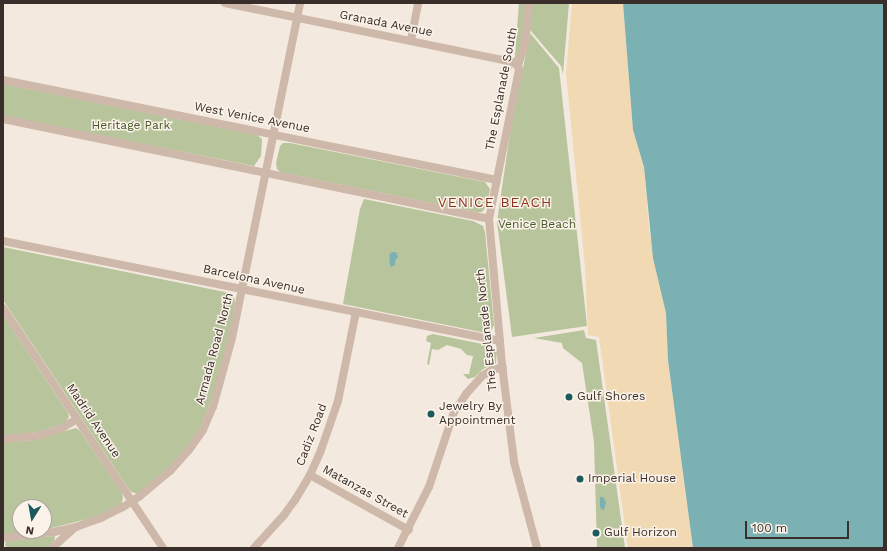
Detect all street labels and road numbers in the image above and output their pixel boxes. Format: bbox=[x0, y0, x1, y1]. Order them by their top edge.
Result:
street label: Granada Avenue bbox=[338, 8, 434, 40]
street label: The Esplanade South bbox=[483, 26, 521, 152]
street label: West Venice Avenue bbox=[192, 100, 312, 136]
street label: Barcelona Avenue bbox=[201, 262, 307, 298]
street label: The Esplanade North bbox=[473, 268, 501, 392]
street label: Armada Road North bbox=[193, 291, 237, 407]
street label: Madrid Avenue bbox=[63, 381, 123, 461]
street label: Cadiz Road bbox=[294, 402, 330, 468]
street label: Matanzas Street bbox=[320, 463, 410, 521]

